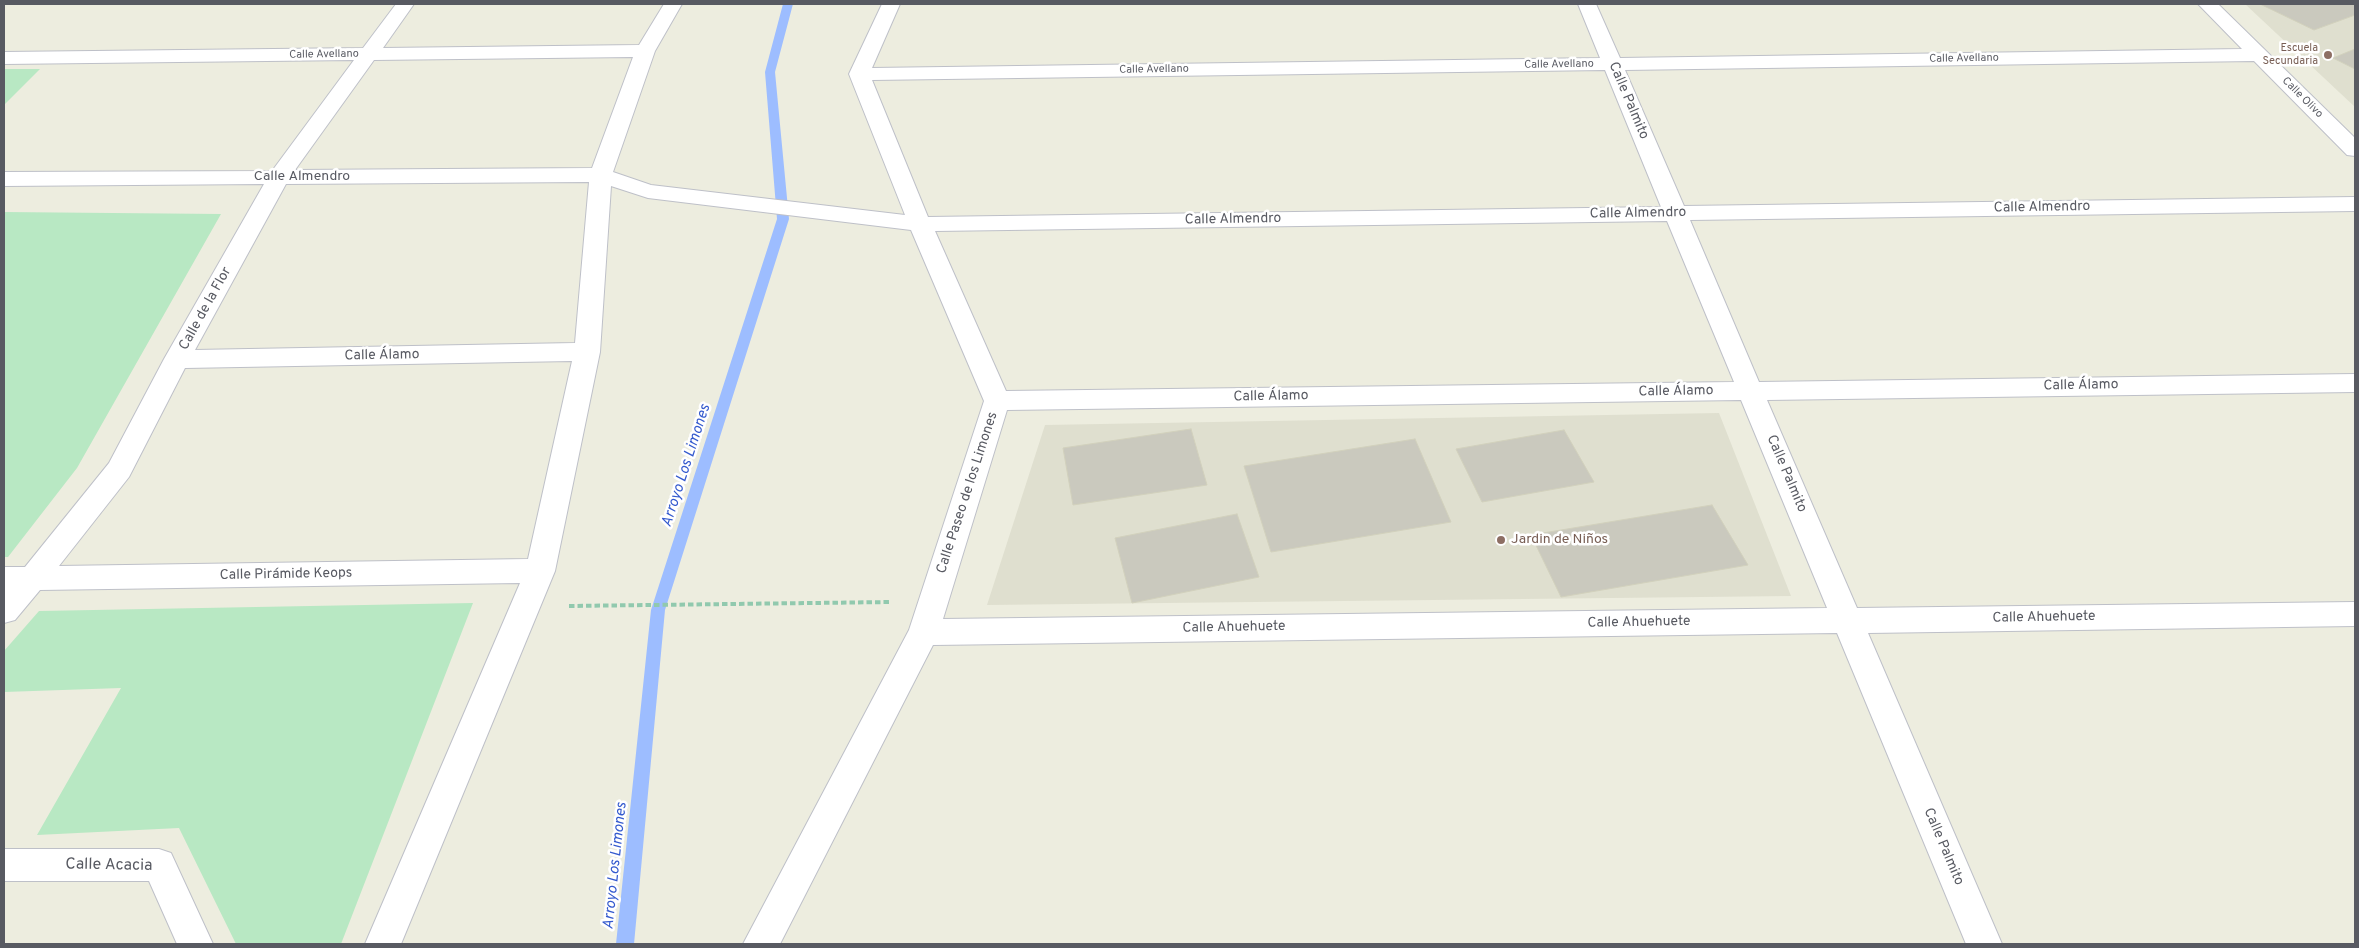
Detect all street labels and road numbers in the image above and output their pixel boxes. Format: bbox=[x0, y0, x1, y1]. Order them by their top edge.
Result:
street label: Calle Avellano bbox=[289, 48, 359, 62]
street label: Calle Avellano bbox=[1929, 52, 1999, 66]
street label: Calle Avellano bbox=[1524, 58, 1594, 72]
street label: Calle Palmito bbox=[1604, 60, 1652, 142]
street label: Calle Avellano bbox=[1119, 63, 1189, 77]
street label: Calle Olivo bbox=[2279, 75, 2325, 121]
street label: Calle Almendro bbox=[254, 169, 350, 185]
street label: Calle Almendro bbox=[1994, 199, 2090, 217]
street label: Calle Almendro bbox=[1590, 205, 1686, 223]
street label: Calle Almendro bbox=[1185, 211, 1281, 229]
street label: Calle de la Flor bbox=[176, 265, 236, 353]
street label: Calle Álamo bbox=[344, 347, 420, 365]
street label: Calle Álamo bbox=[2043, 377, 2119, 395]
street label: Calle Álamo bbox=[1638, 383, 1714, 401]
street label: Calle Álamo bbox=[1233, 388, 1309, 406]
street label: Calle Paseo de los Limones bbox=[934, 410, 1002, 576]
street label: Calle Palmito bbox=[1762, 433, 1810, 515]
street label: Calle Pirámide Keops bbox=[220, 565, 352, 585]
street label: Calle Ahuehuete bbox=[1992, 609, 2096, 627]
street label: Calle Ahuehuete bbox=[1587, 614, 1691, 632]
street label: Calle Ahuehuete bbox=[1182, 619, 1286, 637]
street label: Calle Palmito bbox=[1919, 806, 1967, 888]
street label: Calle Acacia bbox=[65, 856, 153, 876]

